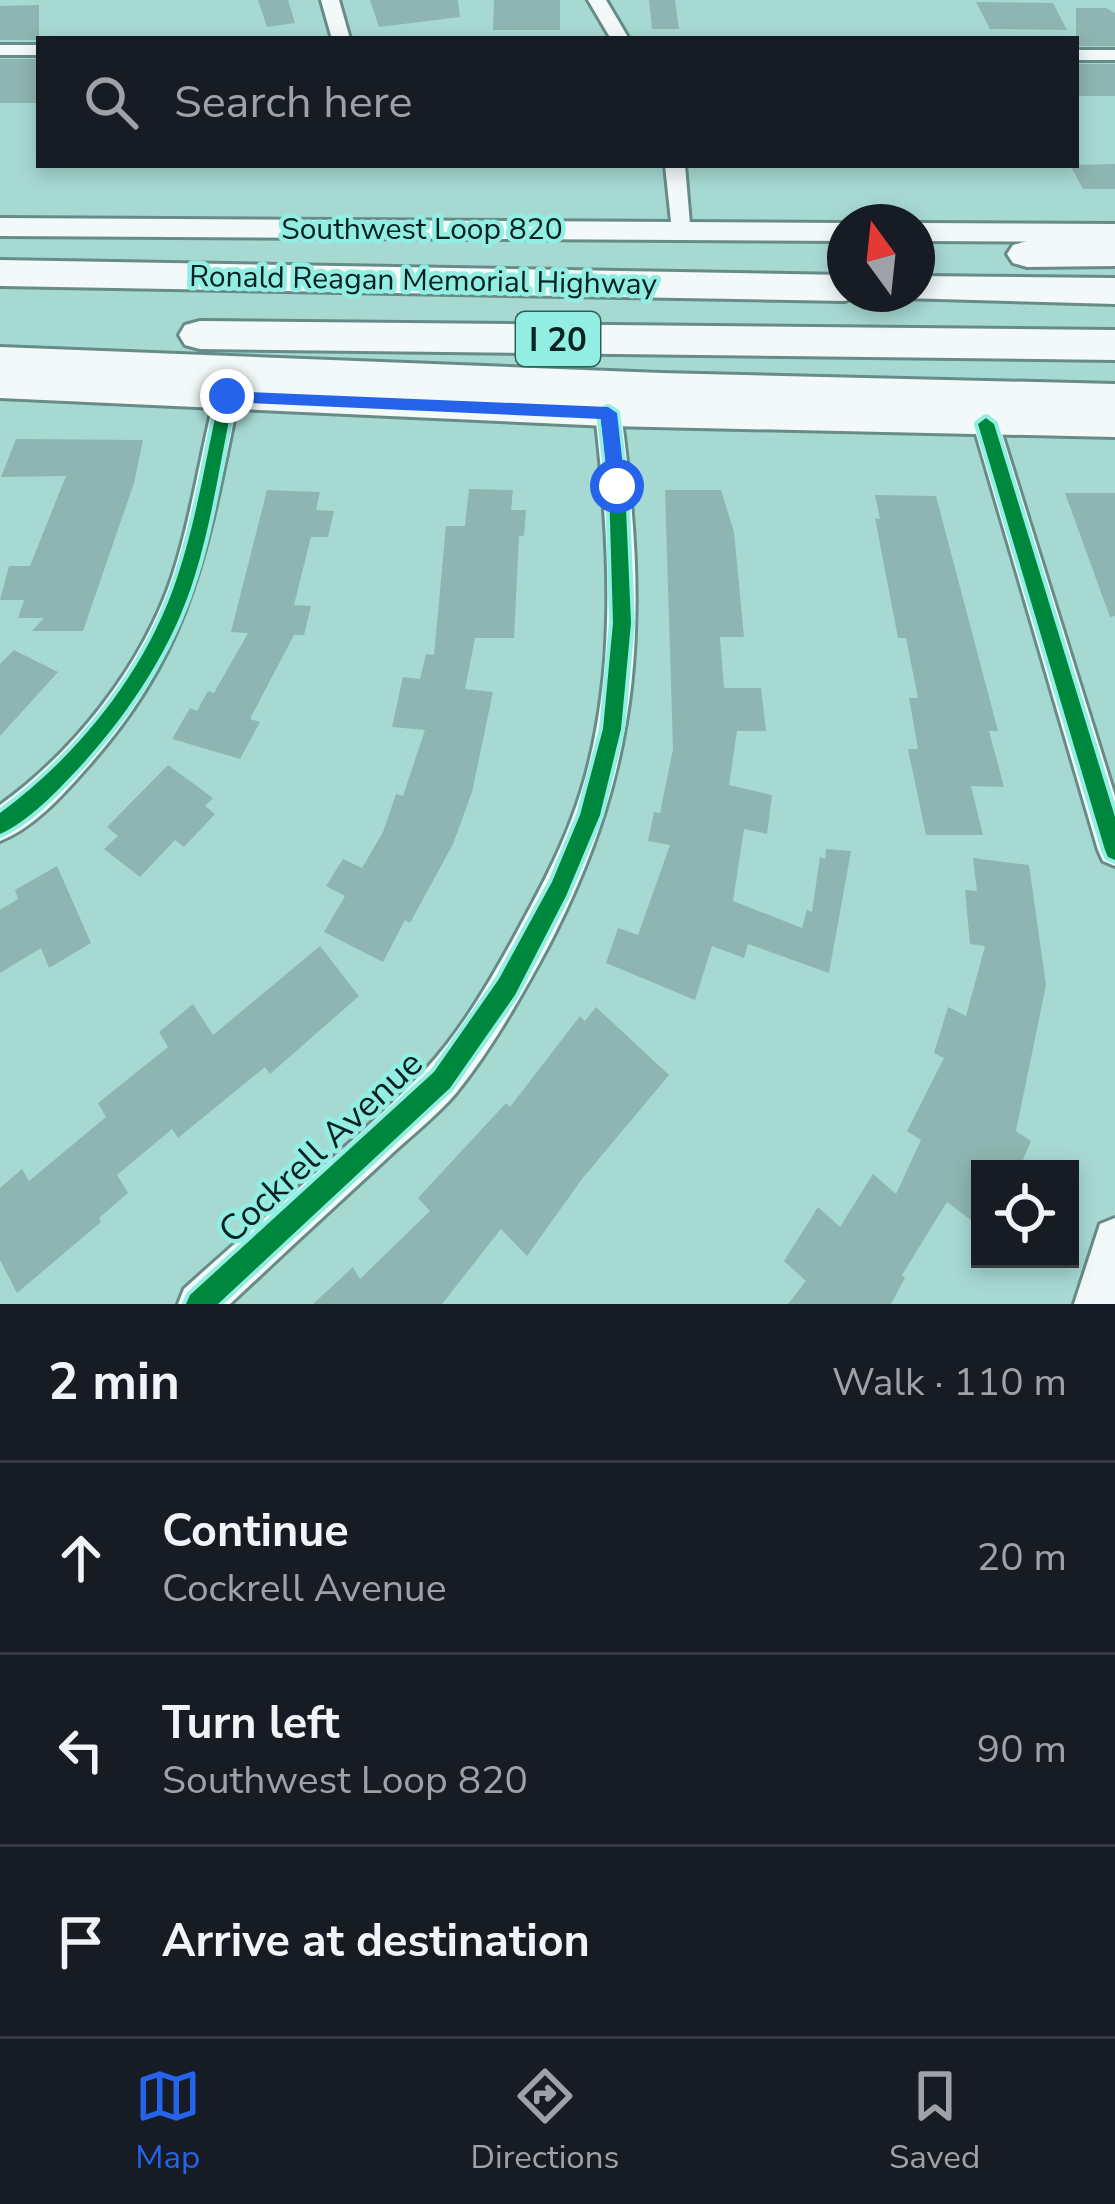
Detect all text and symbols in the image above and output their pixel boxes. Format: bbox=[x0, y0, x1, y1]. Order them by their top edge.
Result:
search box bbox=[36, 36, 1079, 168]
icon: search bbox=[78, 69, 144, 135]
text: Search here bbox=[174, 72, 413, 133]
north arrow bbox=[827, 204, 935, 312]
street label: Southwest Loop 820 bbox=[281, 209, 563, 250]
street label: Ronald Reagan Memorial Highway bbox=[189, 256, 658, 305]
road number: I 20 bbox=[516, 312, 600, 366]
route end bbox=[200, 369, 254, 423]
route start bbox=[590, 459, 644, 513]
street label: Cockrell Avenue bbox=[208, 1040, 434, 1255]
map controls bbox=[971, 1160, 1079, 1268]
button: locate bbox=[971, 1160, 1079, 1268]
text: 2 min bbox=[48, 1347, 180, 1417]
text: Walk · 110 m bbox=[832, 1356, 1067, 1409]
text: Continue bbox=[162, 1501, 349, 1562]
icon: ahead bbox=[48, 1525, 114, 1591]
text: 20 m bbox=[977, 1531, 1067, 1584]
text: Cockrell Avenue bbox=[162, 1562, 446, 1615]
text: Turn left bbox=[162, 1693, 340, 1754]
icon: left bbox=[48, 1717, 114, 1783]
text: 90 m bbox=[977, 1723, 1067, 1776]
text: Southwest Loop 820 bbox=[162, 1754, 528, 1807]
icon: arrive bbox=[48, 1909, 114, 1975]
text: Arrive at destination bbox=[162, 1911, 590, 1972]
tab: Map bbox=[135, 2063, 201, 2180]
tab: Directions bbox=[471, 2063, 619, 2180]
tab: Saved bbox=[889, 2063, 980, 2180]

